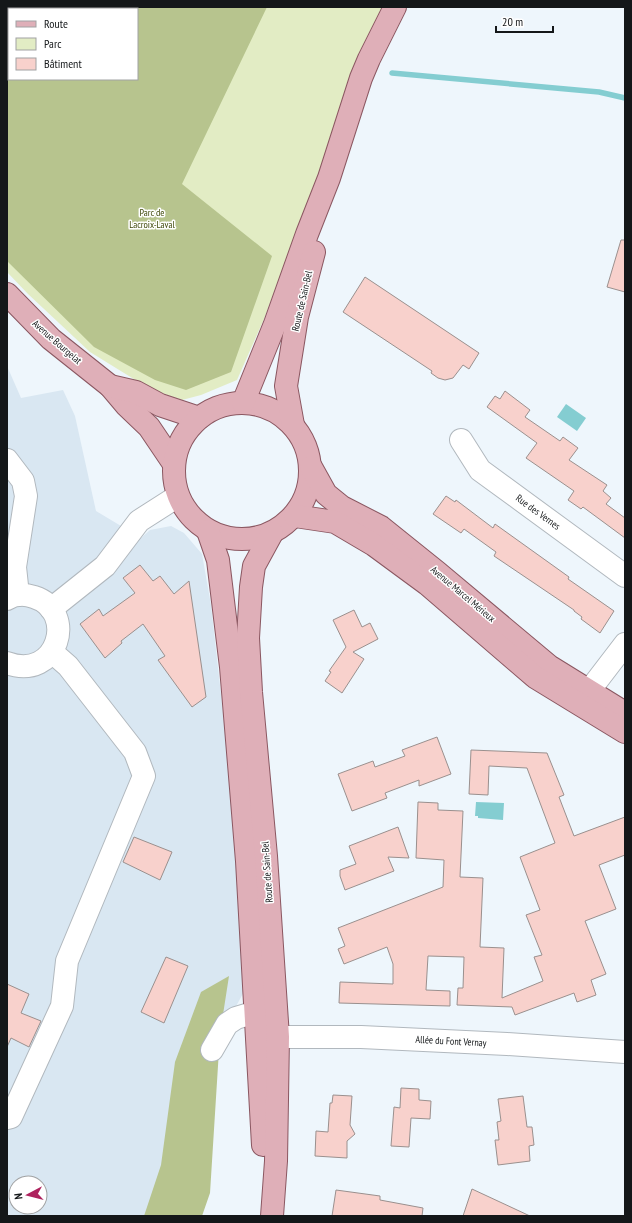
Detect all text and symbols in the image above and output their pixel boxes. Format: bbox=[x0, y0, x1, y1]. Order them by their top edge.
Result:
legend bbox=[8, 8, 138, 80]
scale bar bbox=[496, 8, 553, 34]
text: 20 m bbox=[502, 14, 523, 29]
text: Route bbox=[44, 16, 68, 31]
text: Parc bbox=[44, 36, 62, 51]
text: Bâtiment bbox=[44, 56, 82, 71]
park label: Parc de Lacroix-Laval bbox=[129, 206, 176, 231]
street label: Route de Sain-Bel bbox=[289, 269, 315, 332]
street label: Avenue Bourgelat bbox=[30, 317, 84, 367]
street label: Rue des Vernes bbox=[513, 491, 563, 533]
street label: Avenue Marcel Mérieux bbox=[428, 563, 498, 625]
street label: Route de Sain-Bel bbox=[258, 840, 276, 903]
street label: Allée du Font Vernay bbox=[415, 1033, 487, 1049]
north arrow bbox=[8, 1175, 48, 1215]
text: N bbox=[11, 1192, 25, 1200]

